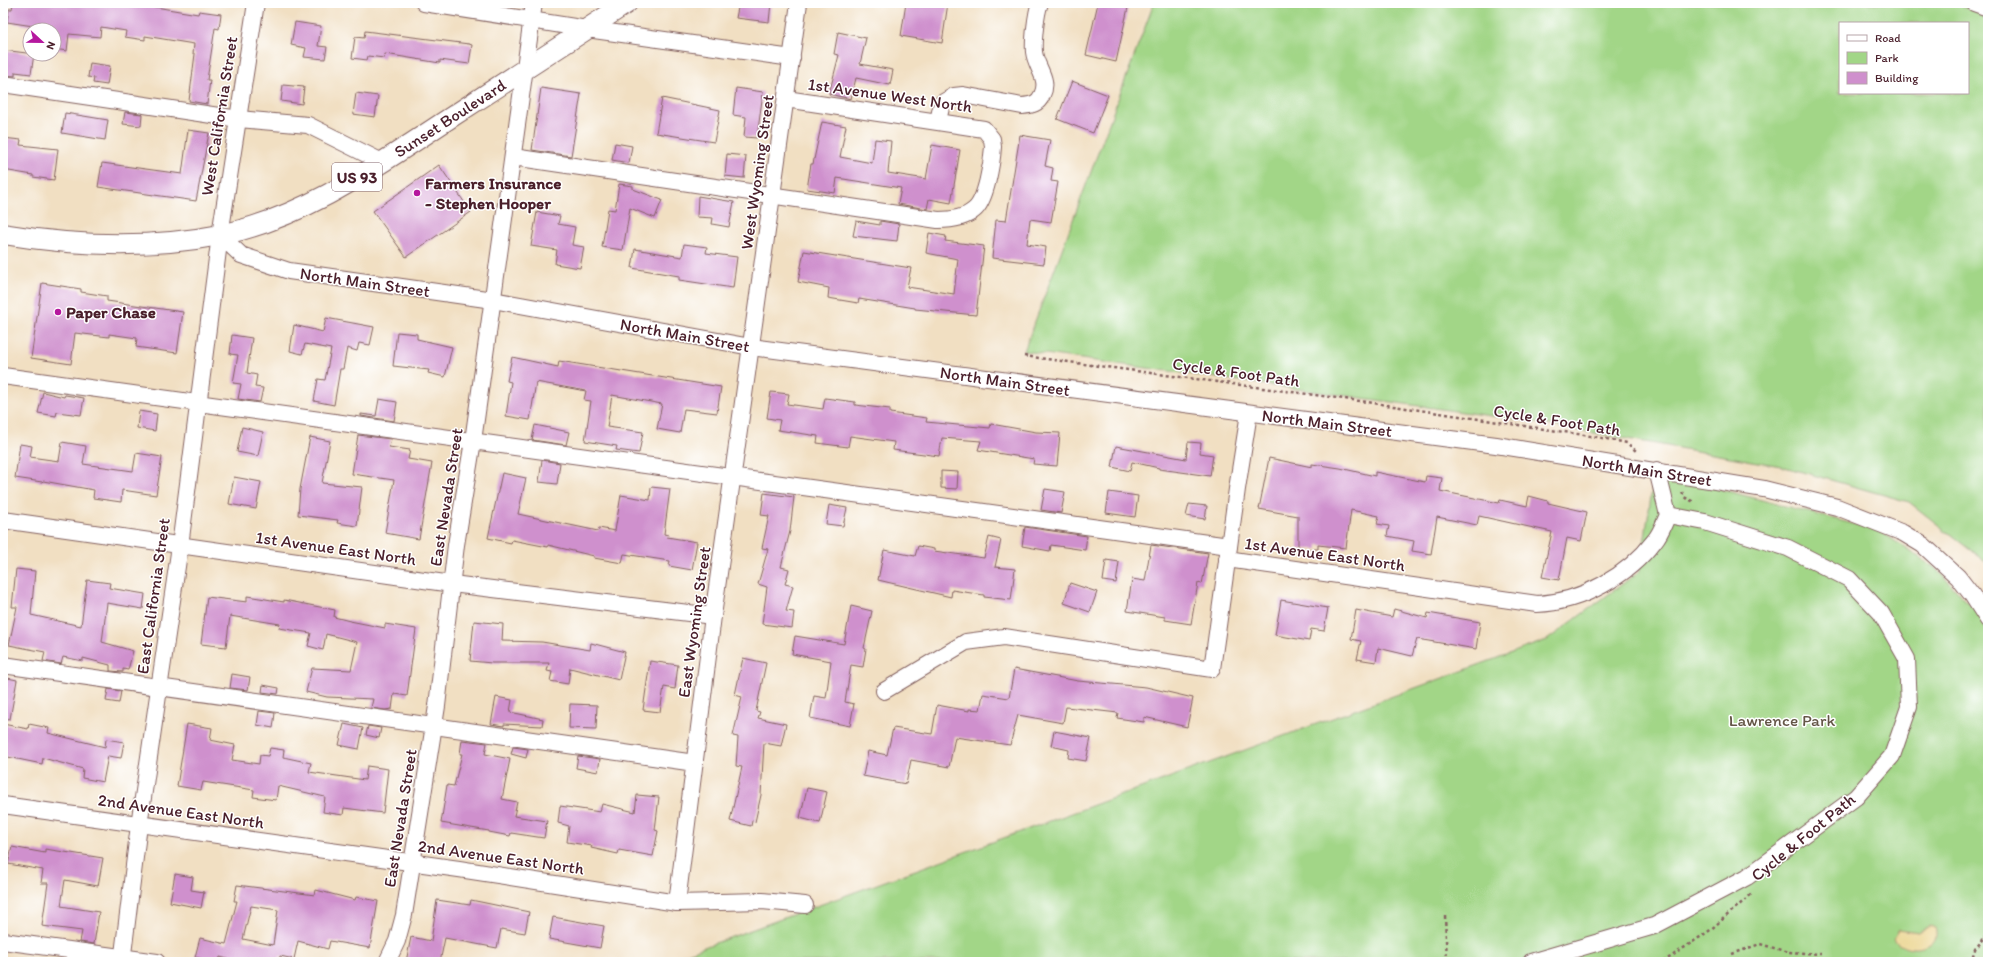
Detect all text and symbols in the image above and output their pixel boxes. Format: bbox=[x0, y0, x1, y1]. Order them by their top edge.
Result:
north arrow bbox=[22, 22, 62, 62]
legend bbox=[1839, 22, 1969, 94]
text: Road bbox=[1875, 31, 1901, 45]
street label: West California Street bbox=[197, 35, 241, 197]
text: N bbox=[43, 40, 58, 51]
text: Park bbox=[1875, 51, 1899, 65]
text: Building bbox=[1875, 71, 1919, 85]
street label: Sunset Boulevard bbox=[390, 74, 510, 162]
street label: 1st Avenue West North bbox=[807, 74, 973, 116]
street label: West Wyoming Street bbox=[736, 93, 778, 251]
road number: US 93 bbox=[332, 163, 382, 191]
place label: Farmers Insurance - Stephen Hooper bbox=[425, 173, 561, 214]
marker: Farmers Insurance - Stephen Hooper bbox=[412, 188, 422, 198]
street label: North Main Street bbox=[299, 263, 431, 301]
place label: Paper Chase bbox=[66, 302, 156, 323]
marker: Paper Chase bbox=[53, 307, 63, 317]
street label: North Main Street bbox=[619, 314, 751, 356]
street label: Cycle & Foot Path bbox=[1171, 353, 1301, 391]
street label: North Main Street bbox=[939, 362, 1071, 400]
street label: Cycle & Foot Path bbox=[1492, 400, 1622, 440]
street label: North Main Street bbox=[1261, 405, 1393, 441]
street label: East Nevada Street bbox=[425, 426, 467, 568]
street label: North Main Street bbox=[1581, 450, 1713, 490]
street label: East California Street bbox=[132, 517, 174, 675]
street label: 1st Avenue East North bbox=[255, 527, 417, 569]
street label: 1st Avenue East North bbox=[1244, 533, 1406, 575]
street label: East Wyoming Street bbox=[673, 545, 715, 699]
park label: Lawrence Park bbox=[1729, 710, 1835, 730]
street label: East Nevada Street bbox=[379, 747, 421, 889]
street label: 2nd Avenue East North bbox=[97, 789, 265, 833]
street label: Cycle & Foot Path bbox=[1747, 789, 1859, 885]
street label: 2nd Avenue East North bbox=[417, 835, 585, 879]

